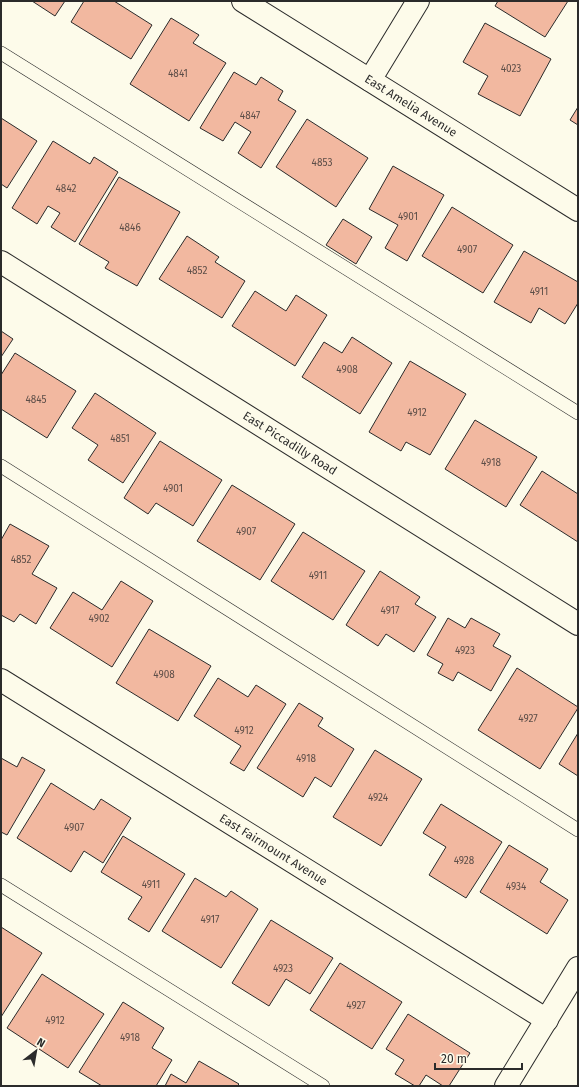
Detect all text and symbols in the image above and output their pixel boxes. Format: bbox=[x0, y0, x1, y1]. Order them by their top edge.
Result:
house number: 4023 bbox=[501, 63, 521, 75]
house number: 4841 bbox=[168, 68, 188, 80]
street label: East Amelia Avenue bbox=[362, 72, 460, 140]
house number: 4847 bbox=[240, 110, 261, 122]
house number: 4853 bbox=[312, 157, 332, 169]
house number: 4842 bbox=[56, 183, 76, 195]
house number: 4901 bbox=[398, 211, 418, 223]
house number: 4846 bbox=[119, 222, 141, 234]
house number: 4907 bbox=[457, 244, 478, 256]
house number: 4852 bbox=[187, 265, 207, 277]
house number: 4911 bbox=[530, 286, 548, 298]
house number: 4908 bbox=[336, 364, 358, 376]
house number: 4845 bbox=[25, 394, 47, 406]
house number: 4912 bbox=[407, 407, 427, 419]
street label: East Piccadilly Road bbox=[240, 409, 339, 478]
house number: 4851 bbox=[110, 433, 130, 445]
house number: 4918 bbox=[481, 457, 501, 469]
house number: 4901 bbox=[163, 483, 183, 495]
house number: 4907 bbox=[236, 526, 257, 538]
house number: 4852 bbox=[11, 554, 31, 566]
house number: 4911 bbox=[309, 570, 327, 582]
house number: 4917 bbox=[381, 605, 400, 617]
house number: 4902 bbox=[89, 613, 109, 625]
house number: 4923 bbox=[455, 645, 475, 657]
house number: 4908 bbox=[153, 669, 175, 681]
house number: 4927 bbox=[518, 713, 538, 725]
house number: 4912 bbox=[234, 725, 254, 737]
house number: 4918 bbox=[296, 753, 316, 765]
house number: 4924 bbox=[368, 792, 389, 804]
street label: East Fairmount Avenue bbox=[217, 811, 330, 888]
house number: 4907 bbox=[64, 822, 85, 834]
house number: 4928 bbox=[454, 855, 475, 867]
house number: 4911 bbox=[142, 879, 160, 891]
house number: 4934 bbox=[506, 881, 527, 893]
house number: 4917 bbox=[201, 914, 220, 926]
house number: 4923 bbox=[273, 963, 293, 975]
house number: 4927 bbox=[346, 1000, 366, 1012]
house number: 4912 bbox=[45, 1015, 65, 1027]
north arrow bbox=[16, 1031, 56, 1071]
house number: 4918 bbox=[120, 1032, 140, 1044]
text: N bbox=[34, 1035, 47, 1050]
scale bar bbox=[435, 1045, 522, 1071]
text: 20 m bbox=[441, 1052, 467, 1066]

